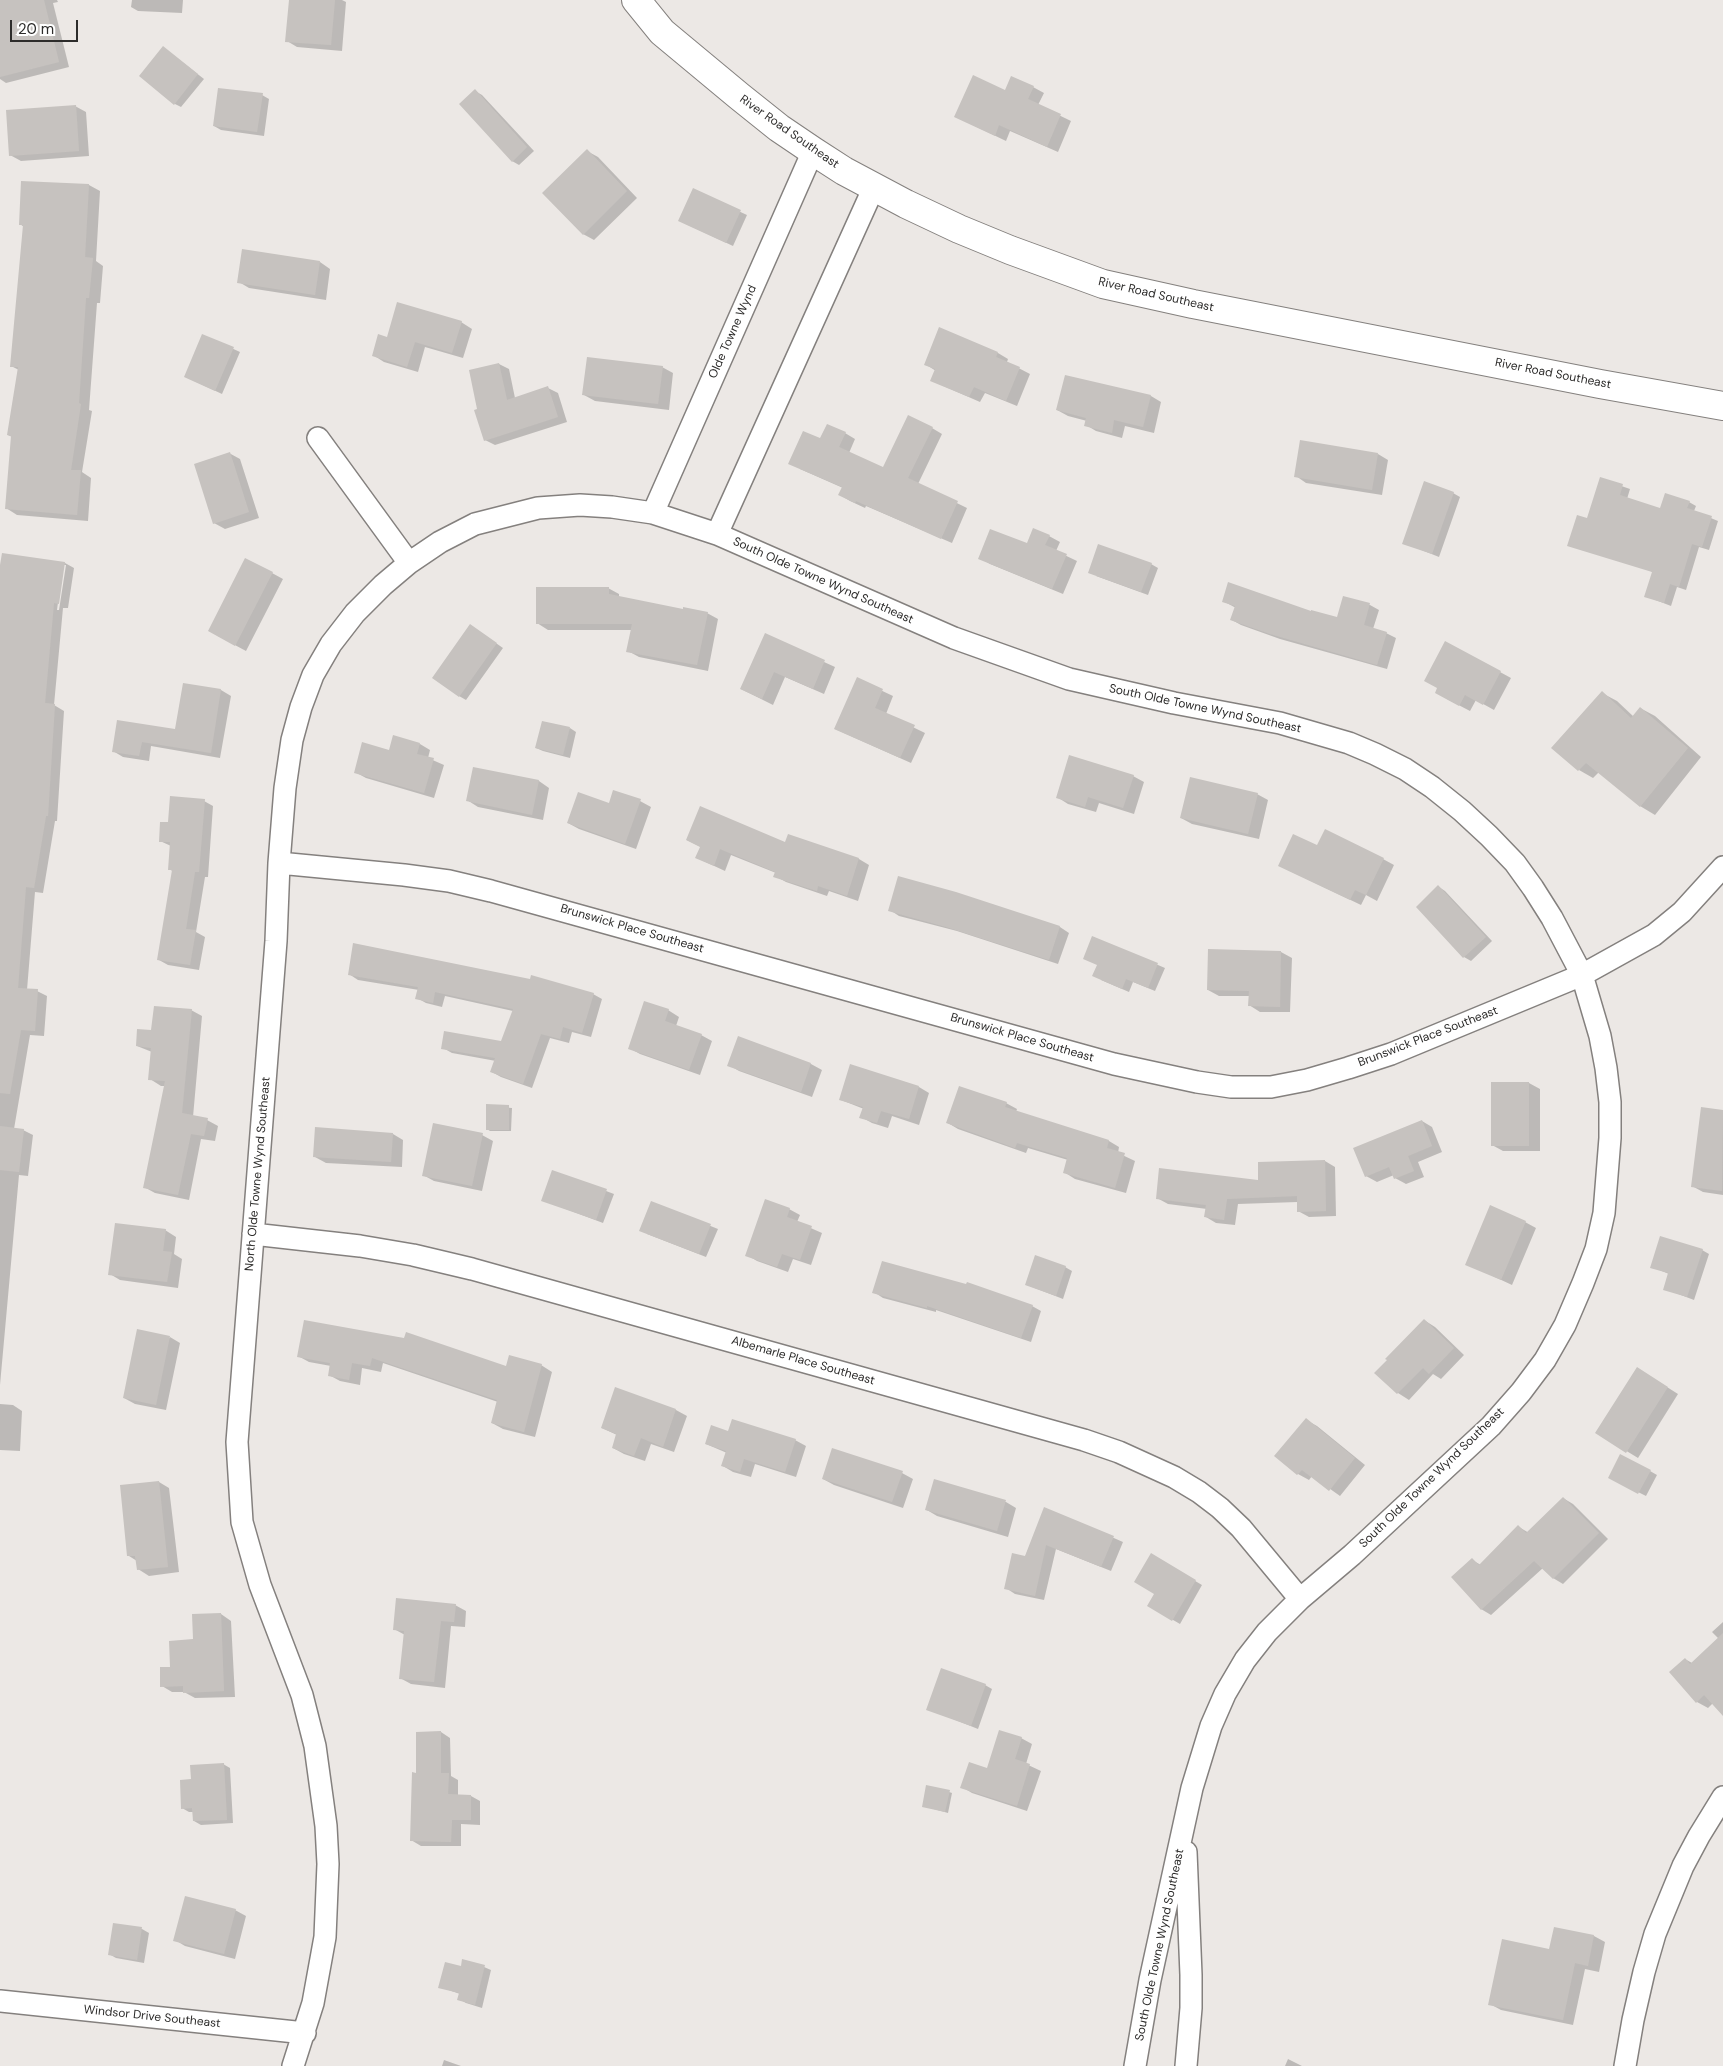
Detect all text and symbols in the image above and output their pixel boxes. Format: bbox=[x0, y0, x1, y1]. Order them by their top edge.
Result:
scale bar bbox=[12, 10, 80, 42]
text: 20 m bbox=[18, 19, 54, 39]
street label: River Road Southeast bbox=[737, 92, 841, 172]
street label: River Road Southeast bbox=[1097, 275, 1215, 315]
street label: Olde Towne Wynd bbox=[706, 283, 760, 381]
street label: River Road Southeast bbox=[1494, 356, 1612, 392]
street label: South Olde Towne Wynd Southeast bbox=[731, 535, 915, 627]
street label: South Olde Towne Wynd Southeast bbox=[1108, 682, 1302, 736]
street label: Brunswick Place Southeast bbox=[559, 902, 705, 956]
street label: Brunswick Place Southeast bbox=[1356, 1004, 1500, 1070]
street label: Brunswick Place Southeast bbox=[949, 1011, 1095, 1065]
street label: North Olde Towne Wynd Southeast bbox=[242, 1076, 274, 1272]
street label: Albemarle Place Southeast bbox=[730, 1334, 876, 1388]
street label: South Olde Towne Wynd Southeast bbox=[1356, 1405, 1508, 1551]
street label: South Olde Towne Wynd Southeast bbox=[1133, 1848, 1187, 2042]
street label: Windsor Drive Southeast bbox=[83, 2003, 221, 2031]

